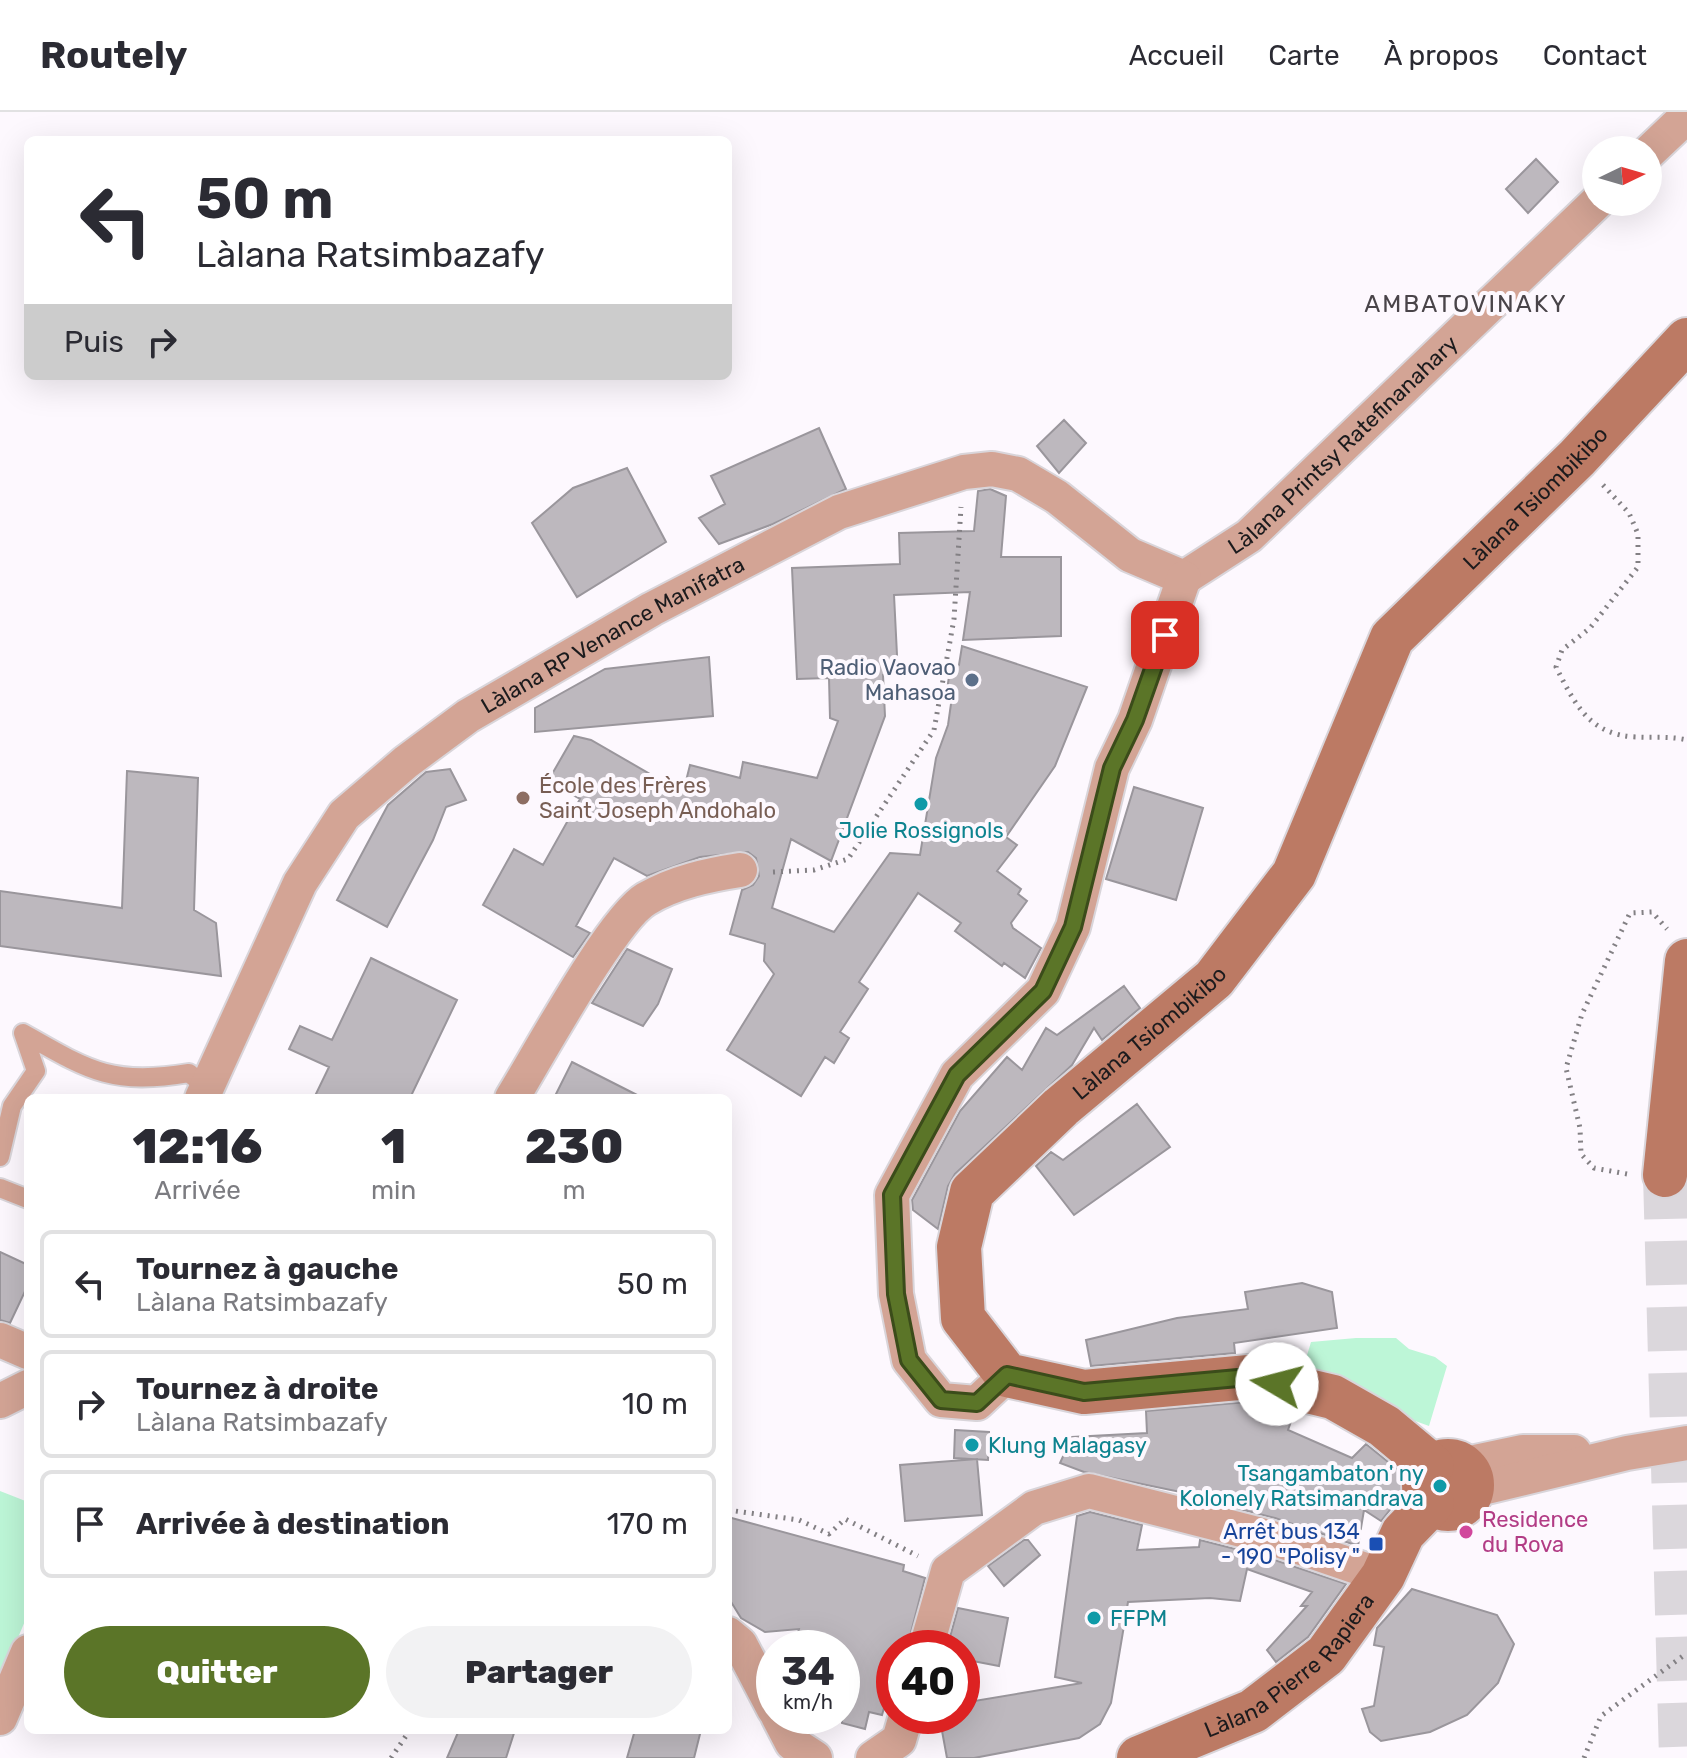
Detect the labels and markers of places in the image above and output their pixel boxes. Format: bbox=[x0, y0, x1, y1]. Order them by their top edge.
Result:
pin bbox=[1131, 601, 1199, 669]
place label: Radio Vaovao Mahasoa bbox=[820, 654, 956, 706]
marker: Radio Vaovao Mahasoa bbox=[963, 671, 981, 689]
place label: École des Frères Saint Joseph Andohalo bbox=[539, 772, 776, 824]
marker: École des Frères Saint Joseph Andohalo bbox=[514, 789, 532, 807]
marker: Jolie Rossignols bbox=[912, 795, 930, 813]
place label: Jolie Rossignols bbox=[838, 817, 1004, 844]
place label: Klung Malagasy bbox=[988, 1432, 1147, 1459]
marker: Klung Malagasy bbox=[963, 1436, 981, 1454]
place label: Tsangambaton' ny Kolonely Ratsimandrava bbox=[1179, 1460, 1424, 1512]
marker: Tsangambaton' ny Kolonely Ratsimandrava bbox=[1431, 1477, 1449, 1495]
place label: Residence du Rova bbox=[1482, 1506, 1588, 1558]
place label: Arrêt bus 134 - 190 "Polisy " bbox=[1221, 1518, 1360, 1570]
marker: Residence du Rova bbox=[1457, 1523, 1475, 1541]
marker: Arrêt bus 134 - 190 "Polisy " bbox=[1367, 1535, 1385, 1553]
place label: FFPM bbox=[1110, 1605, 1167, 1632]
marker: FFPM bbox=[1085, 1609, 1103, 1627]

